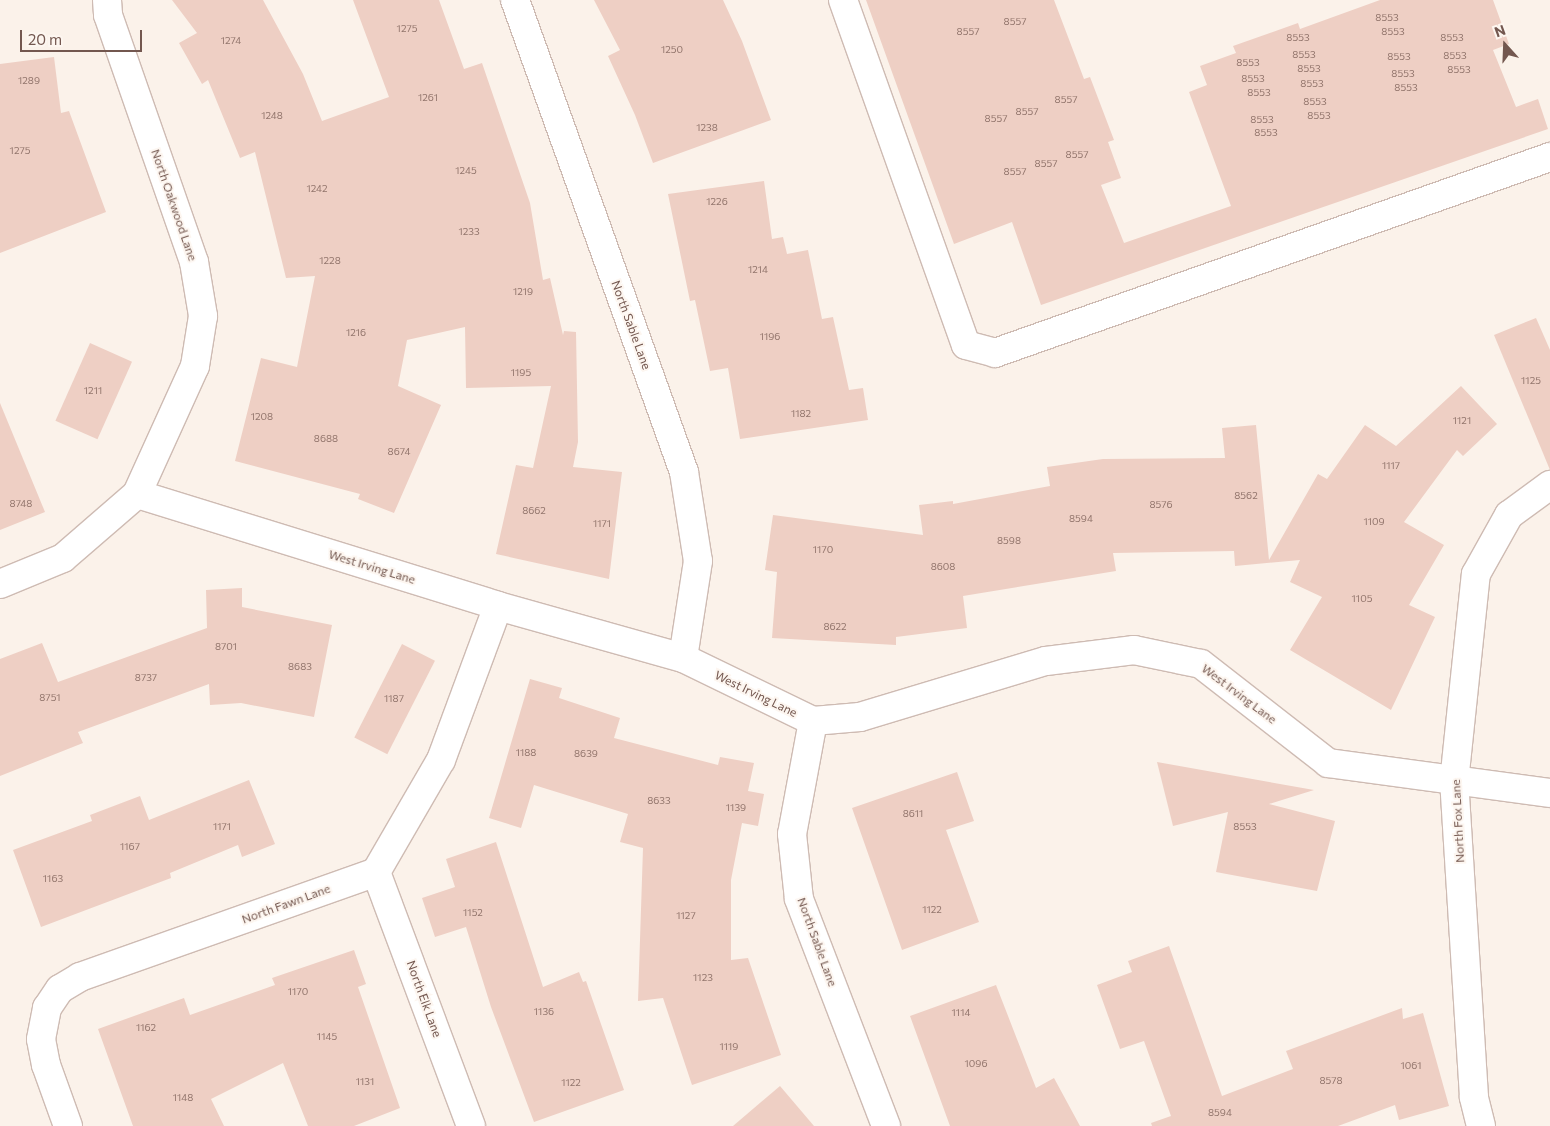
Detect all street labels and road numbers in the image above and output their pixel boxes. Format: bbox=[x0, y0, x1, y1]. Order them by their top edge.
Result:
street label: North Oakwood Lane bbox=[148, 147, 200, 263]
street label: North Sable Lane bbox=[608, 279, 654, 371]
street label: West Irving Lane bbox=[327, 547, 417, 587]
street label: West Irving Lane bbox=[1199, 661, 1279, 727]
street label: West Irving Lane bbox=[712, 668, 800, 720]
street label: North Fox Lane bbox=[1449, 779, 1467, 863]
street label: North Fawn Lane bbox=[240, 881, 332, 927]
street label: North Sable Lane bbox=[794, 896, 840, 988]
street label: North Elk Lane bbox=[403, 959, 445, 1039]

